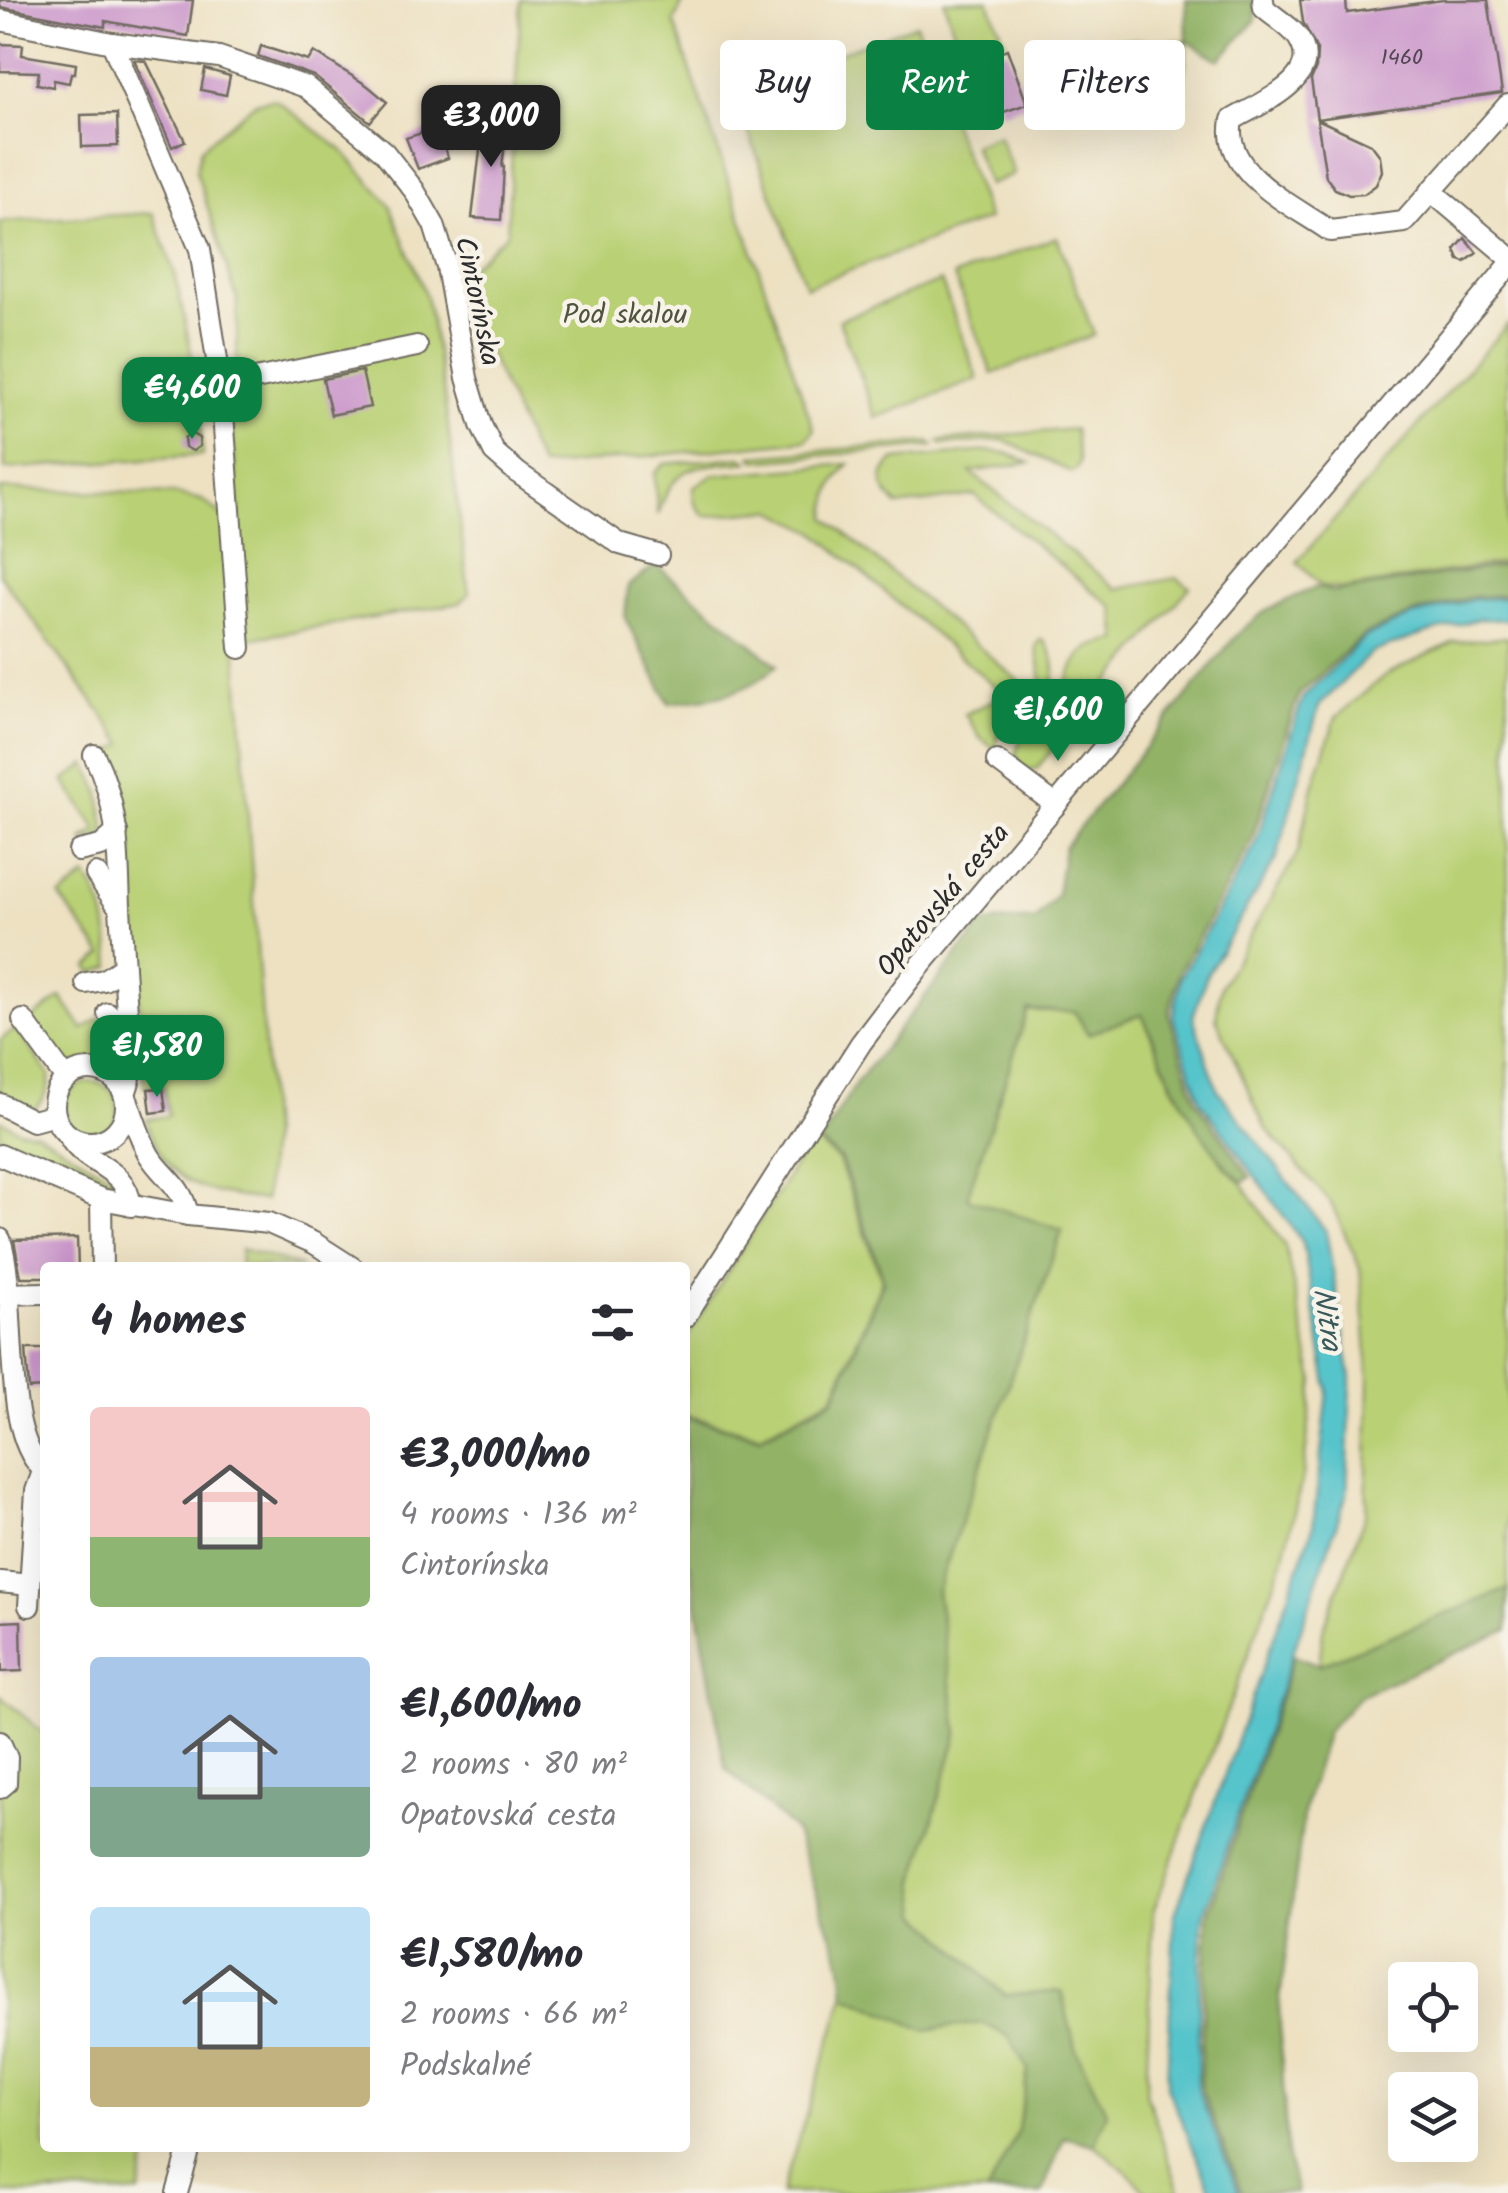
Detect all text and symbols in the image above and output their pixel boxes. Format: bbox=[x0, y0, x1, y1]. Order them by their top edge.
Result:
chip: Buy bbox=[720, 40, 846, 130]
chip: Rent bbox=[866, 40, 1004, 130]
chip: Filters bbox=[1024, 40, 1185, 130]
house number: 1460 bbox=[1381, 41, 1423, 76]
pin: €3,000 bbox=[410, 85, 572, 170]
text: €3,000 bbox=[443, 92, 539, 143]
street label: Cintorínska bbox=[441, 233, 512, 370]
park label: Pod skalou bbox=[563, 293, 687, 338]
pin: €4,600 bbox=[111, 357, 273, 442]
text: €4,600 bbox=[144, 364, 240, 415]
pin: €1,600 bbox=[977, 679, 1139, 764]
text: €1,600 bbox=[1014, 686, 1102, 737]
street label: Opatovská cesta bbox=[866, 814, 1022, 988]
pin: €1,580 bbox=[76, 1015, 238, 1100]
text: €1,580 bbox=[112, 1022, 202, 1073]
water label: Nitra bbox=[1297, 1284, 1355, 1356]
text: 4 homes bbox=[90, 1289, 246, 1356]
icon: filters bbox=[585, 1295, 640, 1350]
text: €3,000/mo bbox=[400, 1423, 591, 1490]
icon: home bbox=[170, 1447, 290, 1567]
text: 4 rooms · 136 m² bbox=[400, 1490, 637, 1541]
text: Cintorínska bbox=[400, 1541, 550, 1592]
text: €1,600/mo bbox=[400, 1673, 582, 1740]
icon: home bbox=[170, 1697, 290, 1817]
text: 2 rooms · 80 m² bbox=[400, 1740, 627, 1791]
text: Opatovská cesta bbox=[400, 1791, 617, 1842]
text: €1,580/mo bbox=[400, 1923, 583, 1990]
icon: home bbox=[170, 1947, 290, 2067]
map controls bbox=[1388, 1962, 1478, 2162]
button: locate bbox=[1388, 1962, 1478, 2052]
text: 2 rooms · 66 m² bbox=[400, 1990, 627, 2041]
text: Podskalné bbox=[400, 2041, 530, 2092]
button: layers bbox=[1388, 2072, 1478, 2162]

